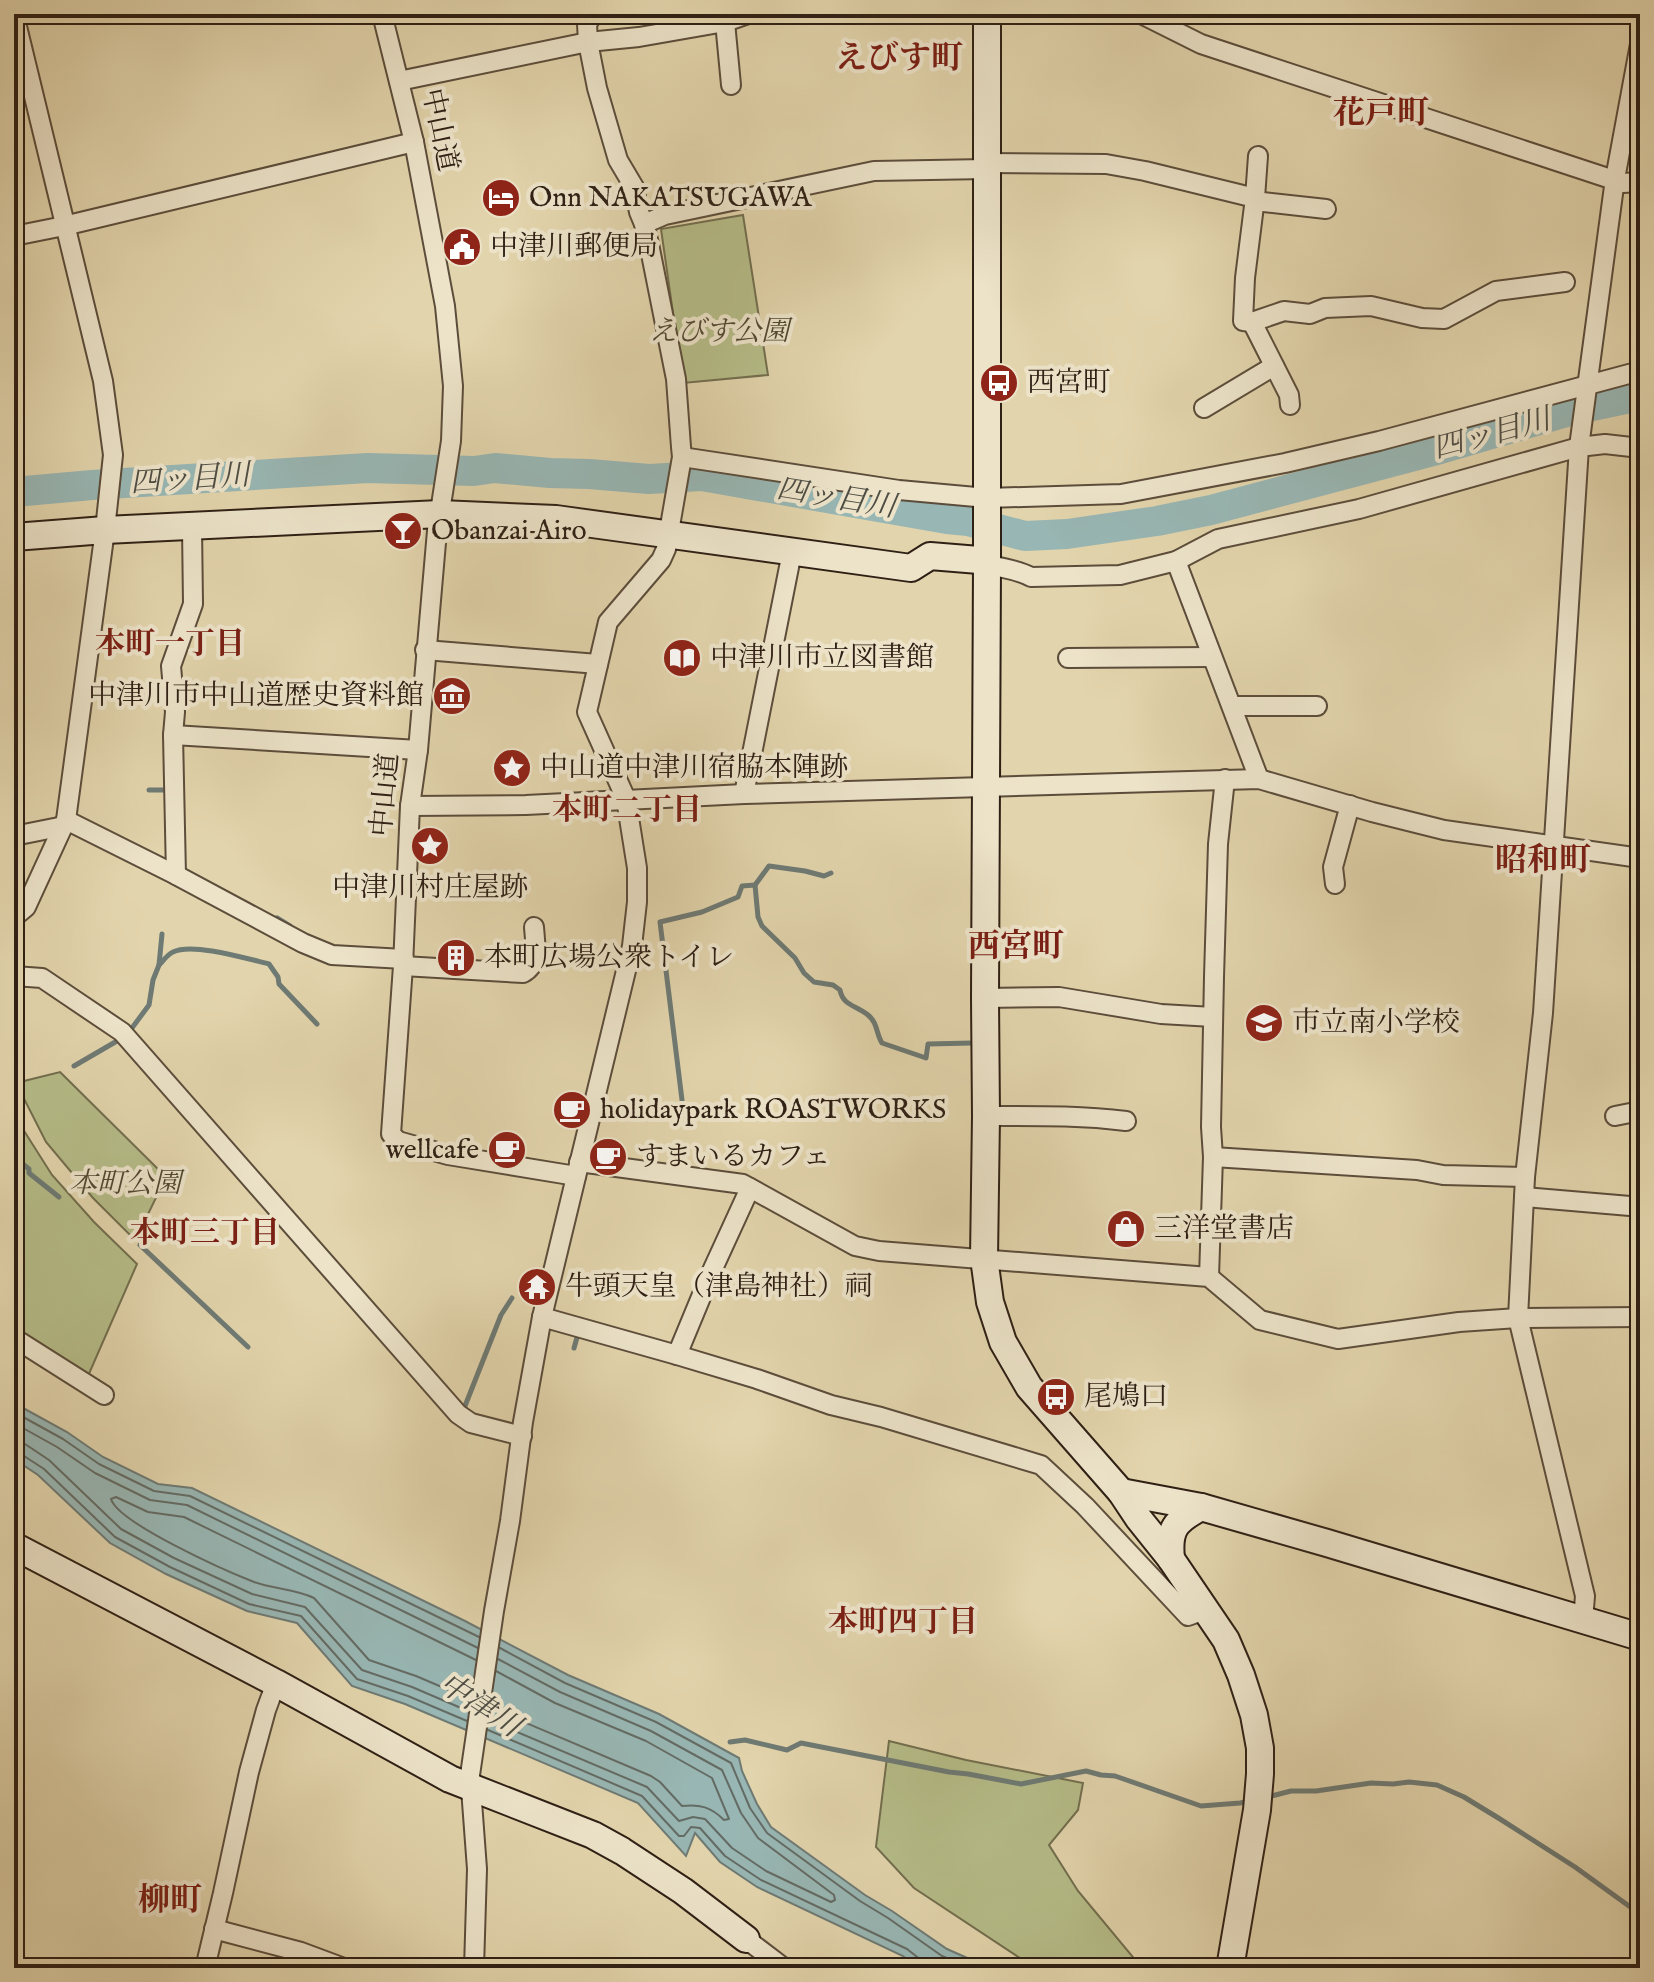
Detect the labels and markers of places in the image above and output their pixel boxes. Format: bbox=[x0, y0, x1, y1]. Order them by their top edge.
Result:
hotel icon: Onn NAKATSUGAWA bbox=[480, 177, 522, 219]
place label: Onn NAKATSUGAWA bbox=[529, 181, 812, 216]
public building icon: 中津川郵便局 bbox=[441, 226, 483, 268]
place label: 中津川郵便局 bbox=[490, 230, 658, 265]
bus stop icon: 西宮町 bbox=[978, 362, 1020, 404]
place label: 西宮町 bbox=[1027, 366, 1111, 401]
bar icon: Obanzai Airo bbox=[382, 510, 424, 552]
place label: Obanzai Airo bbox=[431, 514, 587, 549]
library icon: 中津川市立図書館 bbox=[661, 637, 703, 679]
place label: 中津川市立図書館 bbox=[710, 641, 934, 676]
museum icon: 中津川市中山道歴史資料館 bbox=[431, 675, 473, 717]
place label: 中津川市中山道歴史資料館 bbox=[88, 679, 424, 714]
place icon: 中山道中津川宿脇本陣跡 bbox=[491, 747, 533, 789]
place label: 中山道中津川宿脇本陣跡 bbox=[540, 751, 848, 786]
place icon: 中津川村庄屋跡 bbox=[409, 825, 451, 867]
place label: 中津川村庄屋跡 bbox=[332, 871, 528, 906]
building icon: 本町広場公衆トイレ bbox=[435, 937, 477, 979]
place label: 本町広場公衆トイレ bbox=[484, 941, 735, 976]
school or university icon: 市立南小学校 bbox=[1243, 1002, 1285, 1044]
place label: 市立南小学校 bbox=[1292, 1006, 1460, 1041]
cafe icon: holidaypark ROASTWORKS bbox=[551, 1089, 593, 1131]
place label: holidaypark ROASTWORKS bbox=[600, 1093, 946, 1128]
cafe icon: wellcafe bbox=[486, 1129, 528, 1171]
place label: wellcafe bbox=[386, 1133, 479, 1168]
cafe icon: すまいるカフェ bbox=[587, 1136, 629, 1178]
place label: すまいるカフェ bbox=[636, 1140, 831, 1175]
shop icon: 三洋堂書店 bbox=[1105, 1208, 1147, 1250]
place label: 三洋堂書店 bbox=[1154, 1212, 1294, 1247]
temple icon: 牛頭天皇（津島神社）祠 bbox=[516, 1266, 558, 1308]
place label: 牛頭天皇（津島神社）祠 bbox=[565, 1270, 873, 1305]
bus stop icon: 尾鳩口 bbox=[1035, 1376, 1077, 1418]
place label: 尾鳩口 bbox=[1084, 1380, 1168, 1415]

